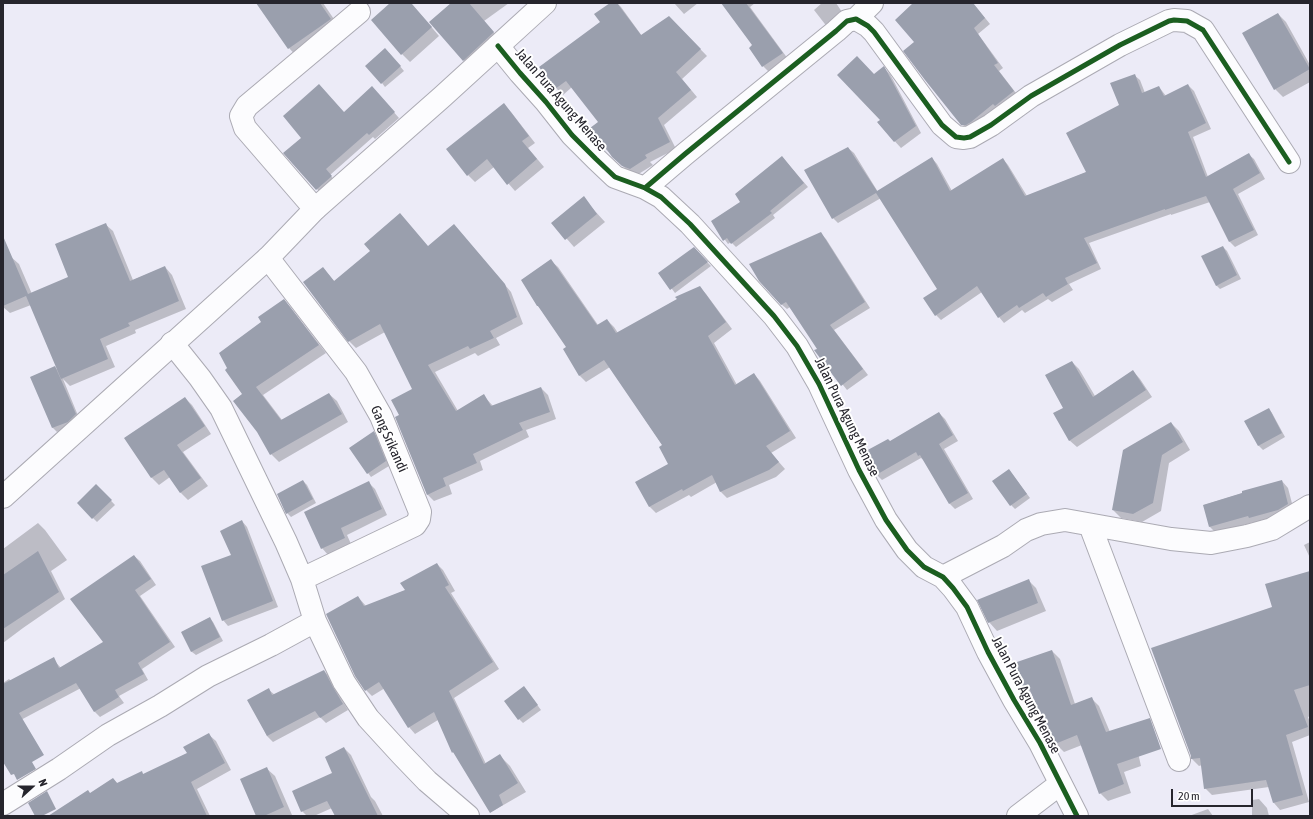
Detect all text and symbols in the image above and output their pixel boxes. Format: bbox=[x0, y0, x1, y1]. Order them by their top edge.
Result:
street label: Jalan Pura Agung Menase bbox=[512, 45, 610, 155]
street label: Jalan Pura Agung Menase bbox=[811, 355, 883, 479]
street label: Gang Srikandi bbox=[367, 403, 411, 475]
street label: Jalan Pura Agung Menase bbox=[988, 633, 1064, 757]
north arrow bbox=[12, 767, 52, 807]
text: N bbox=[36, 778, 50, 788]
scale bar bbox=[1173, 781, 1255, 807]
text: 20 m bbox=[1178, 789, 1200, 803]

